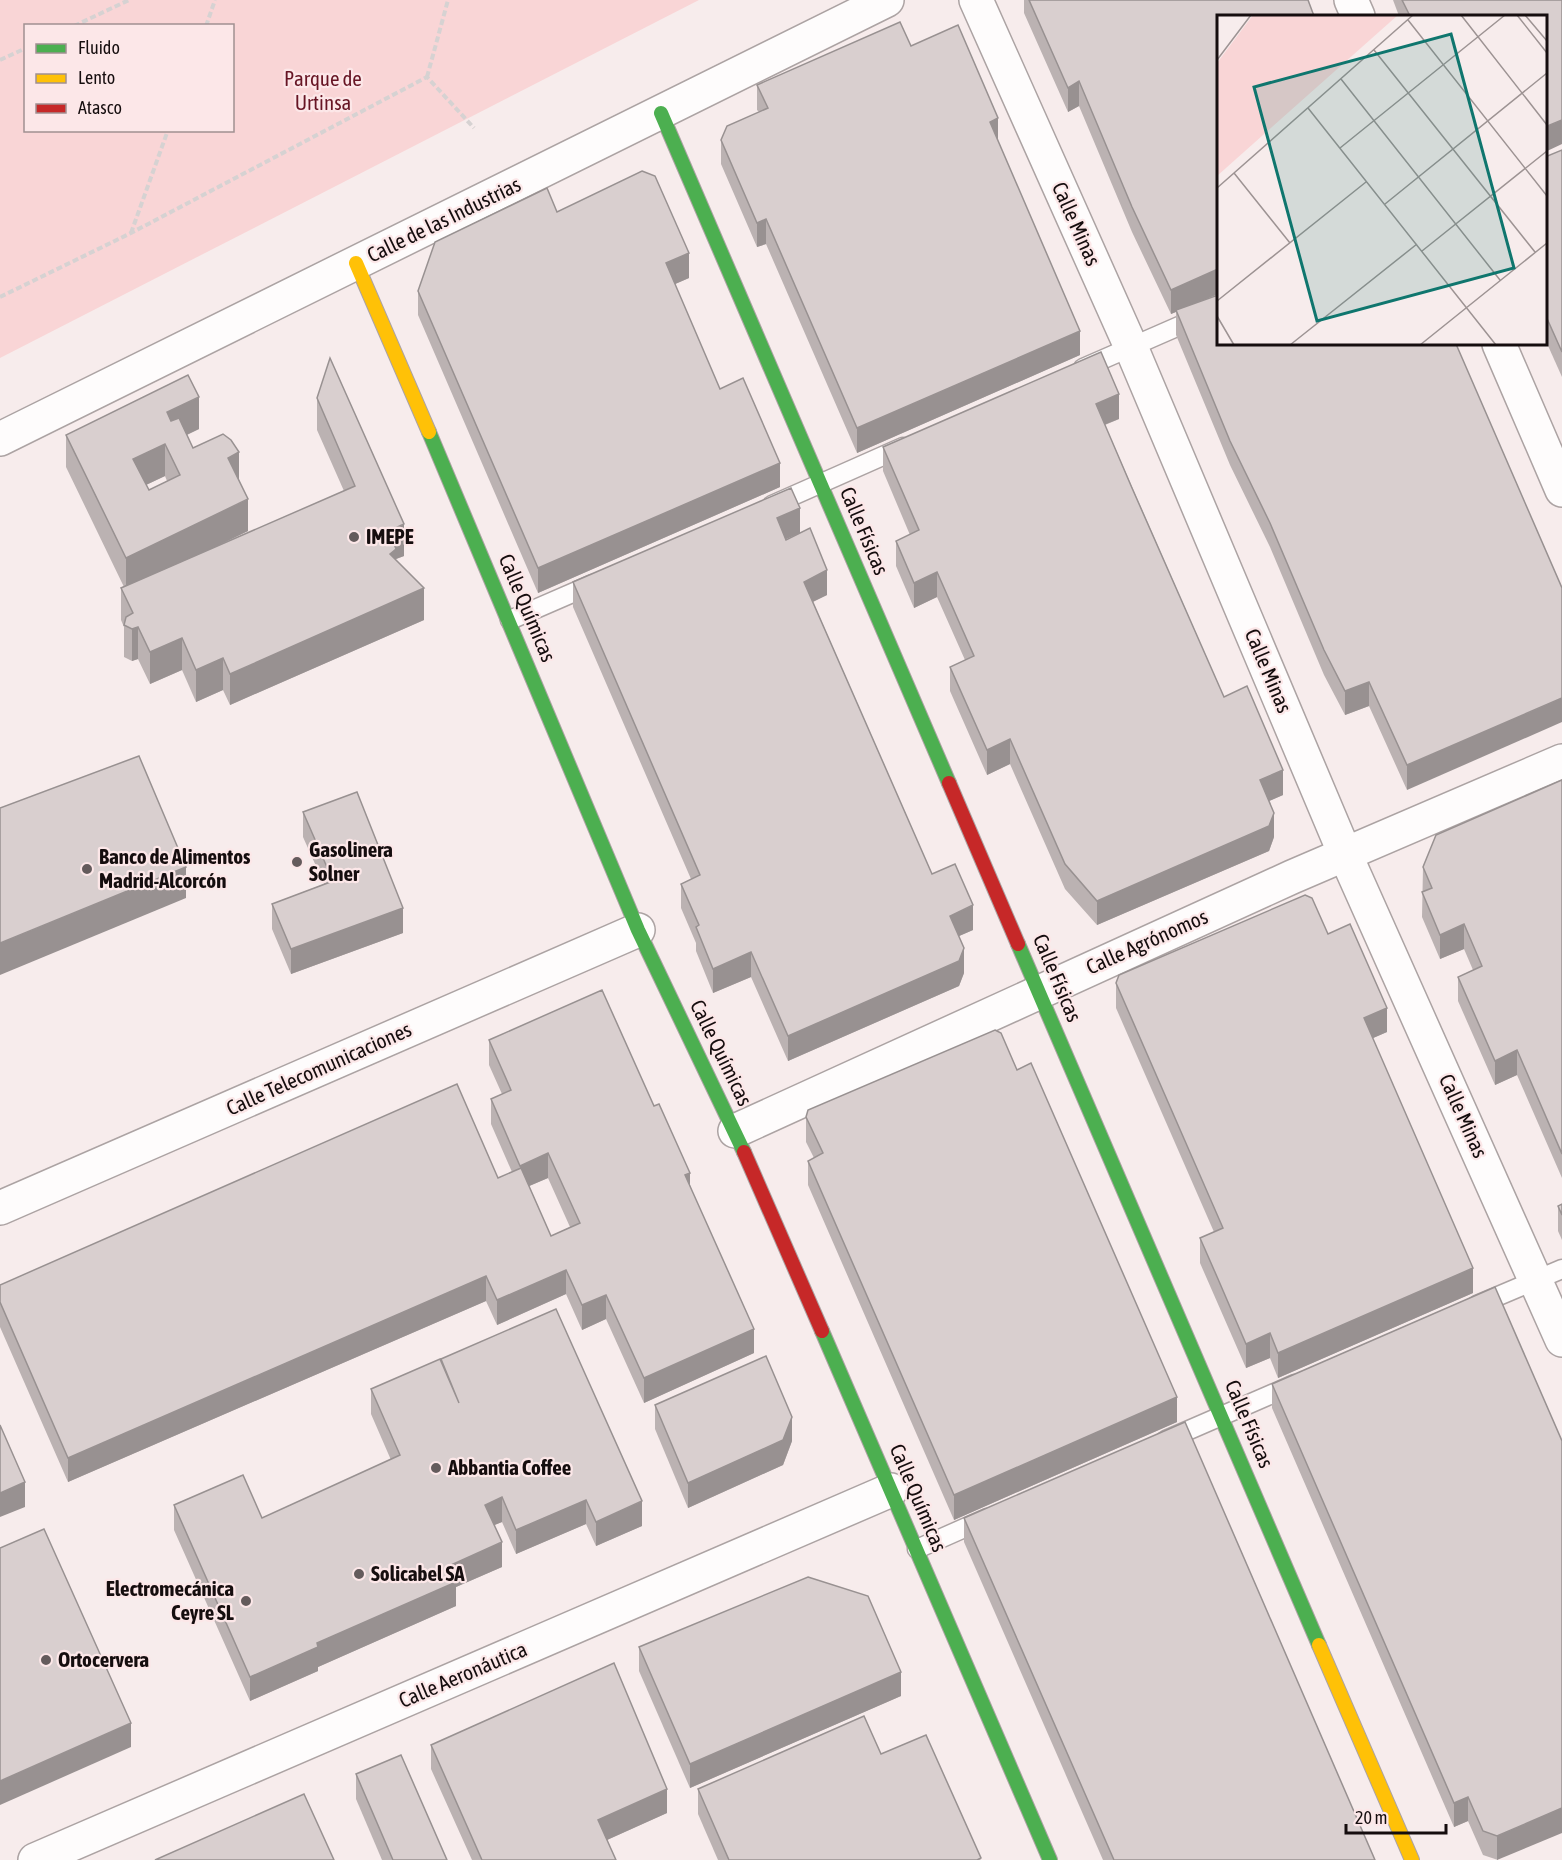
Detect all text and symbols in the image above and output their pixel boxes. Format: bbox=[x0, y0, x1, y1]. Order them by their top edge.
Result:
inset map bbox=[1217, 15, 1547, 345]
legend bbox=[24, 24, 234, 132]
text: Fluido bbox=[78, 37, 120, 58]
park label: Parque de Urtinsa bbox=[284, 66, 362, 114]
text: Lento bbox=[78, 67, 115, 88]
text: Atasco bbox=[78, 97, 122, 118]
street label: Calle de las Industrias bbox=[363, 172, 524, 267]
street label: Calle Minas bbox=[1048, 178, 1106, 269]
street label: Calle Físicas bbox=[836, 483, 894, 578]
place label: IMEPE bbox=[366, 524, 414, 548]
marker: IMEPE bbox=[347, 530, 361, 544]
street label: Calle Químicas bbox=[494, 550, 561, 665]
street label: Calle Minas bbox=[1241, 625, 1297, 716]
place label: Gasolinera Solner bbox=[309, 837, 393, 885]
place label: Banco de Alimentos Madrid-Alcorcón bbox=[99, 844, 251, 892]
marker: Gasolinera Solner bbox=[290, 855, 304, 869]
marker: Banco de Alimentos Madrid-Alcorcón bbox=[80, 862, 94, 876]
street label: Calle Agrónomos bbox=[1082, 904, 1211, 979]
street label: Calle Físicas bbox=[1029, 930, 1087, 1025]
street label: Calle Químicas bbox=[686, 996, 758, 1109]
street label: Calle Telecomunicaciones bbox=[222, 1016, 415, 1120]
street label: Calle Minas bbox=[1435, 1070, 1493, 1161]
street label: Calle Físicas bbox=[1221, 1376, 1279, 1471]
street label: Calle Químicas bbox=[885, 1440, 952, 1555]
place label: Abbantia Coffee bbox=[447, 1455, 571, 1479]
marker: Abbantia Coffee bbox=[429, 1461, 443, 1475]
place label: Solicabel SA bbox=[371, 1561, 465, 1585]
marker: Solicabel SA bbox=[352, 1567, 366, 1581]
place label: Electromecánica Ceyre SL bbox=[106, 1576, 234, 1624]
marker: Electromecánica Ceyre SL bbox=[239, 1594, 253, 1608]
street label: Calle Aeronáutica bbox=[395, 1636, 530, 1712]
place label: Ortocervera bbox=[58, 1647, 149, 1671]
marker: Ortocervera bbox=[39, 1653, 53, 1667]
scale bar bbox=[1346, 1797, 1446, 1835]
text: 20 m bbox=[1355, 1807, 1387, 1828]

